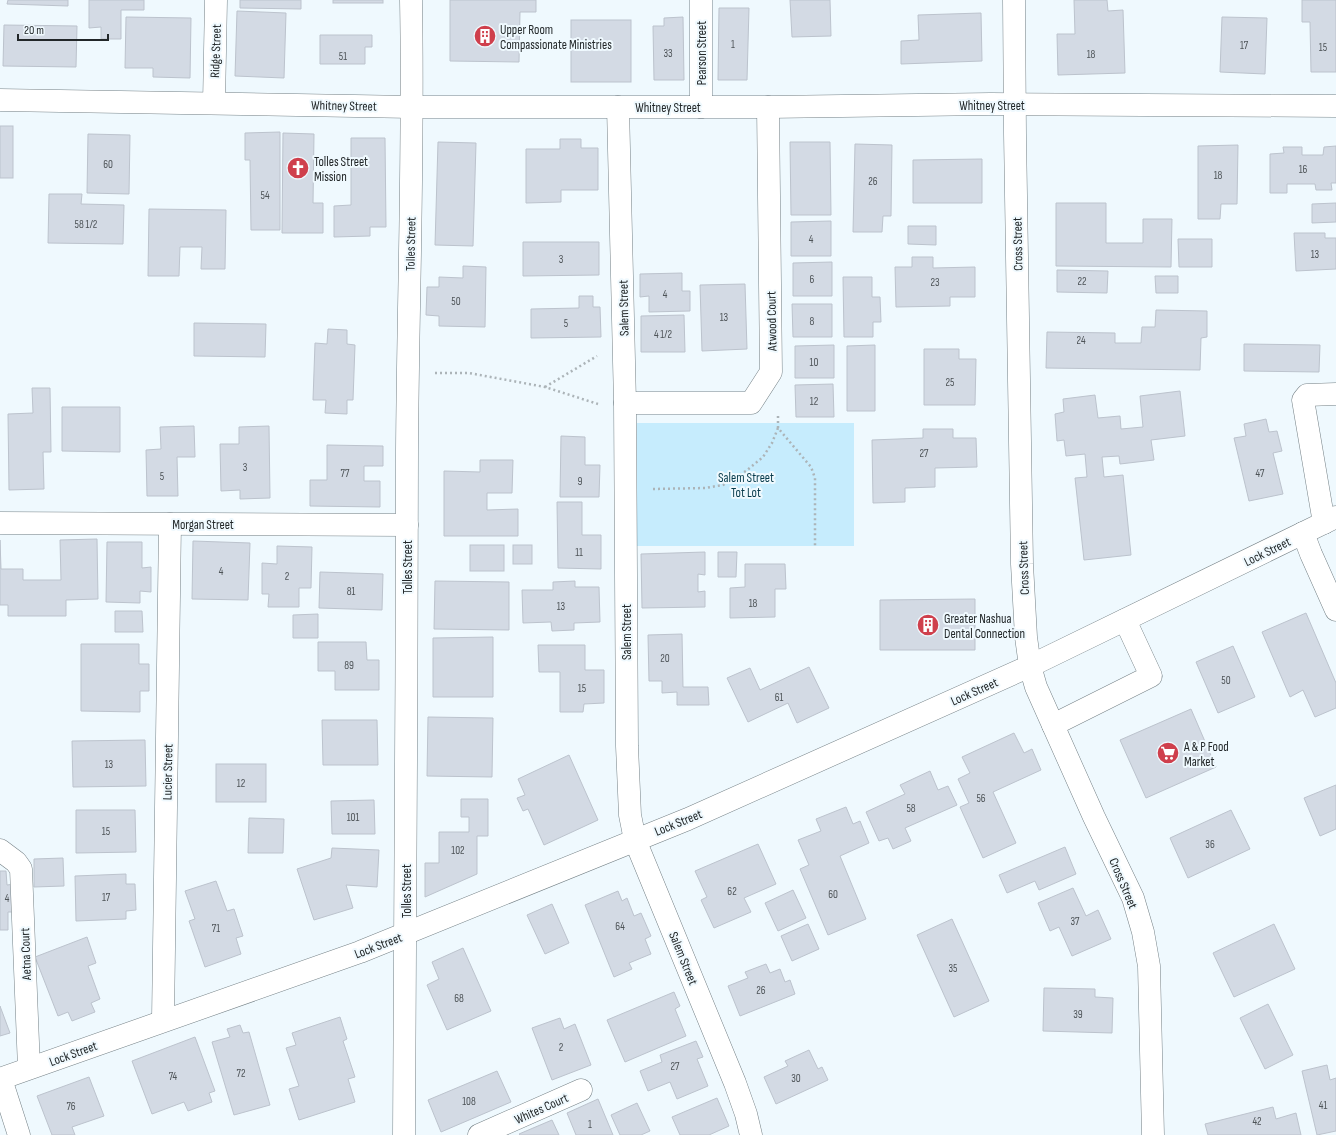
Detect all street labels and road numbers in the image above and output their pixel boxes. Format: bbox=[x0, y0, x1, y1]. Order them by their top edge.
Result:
street label: Pearson Street bbox=[694, 21, 710, 85]
street label: Ridge Street bbox=[207, 24, 225, 78]
street label: Whitney Street bbox=[311, 97, 377, 115]
street label: Whitney Street bbox=[959, 98, 1025, 114]
street label: Whitney Street bbox=[635, 100, 701, 116]
street label: Tolles Street bbox=[403, 217, 419, 271]
street label: Cross Street bbox=[1010, 217, 1026, 271]
street label: Salem Street bbox=[616, 280, 632, 336]
street label: Atwood Court bbox=[763, 291, 781, 352]
street label: Morgan Street bbox=[172, 517, 234, 533]
street label: Lock Street bbox=[1242, 534, 1293, 570]
street label: Tolles Street bbox=[400, 540, 416, 594]
street label: Cross Street bbox=[1015, 541, 1033, 595]
street label: Salem Street bbox=[619, 604, 635, 660]
street label: Lock Street bbox=[948, 674, 1000, 709]
street label: Lucier Street bbox=[160, 744, 176, 800]
street label: Lock Street bbox=[652, 806, 704, 840]
street label: Cross Street bbox=[1105, 855, 1141, 911]
street label: Tolles Street bbox=[399, 864, 415, 918]
street label: Aetna Court bbox=[17, 927, 35, 981]
street label: Salem Street bbox=[665, 929, 701, 987]
street label: Lock Street bbox=[352, 930, 404, 962]
street label: Lock Street bbox=[47, 1038, 99, 1070]
street label: Whites Court bbox=[512, 1090, 571, 1128]

